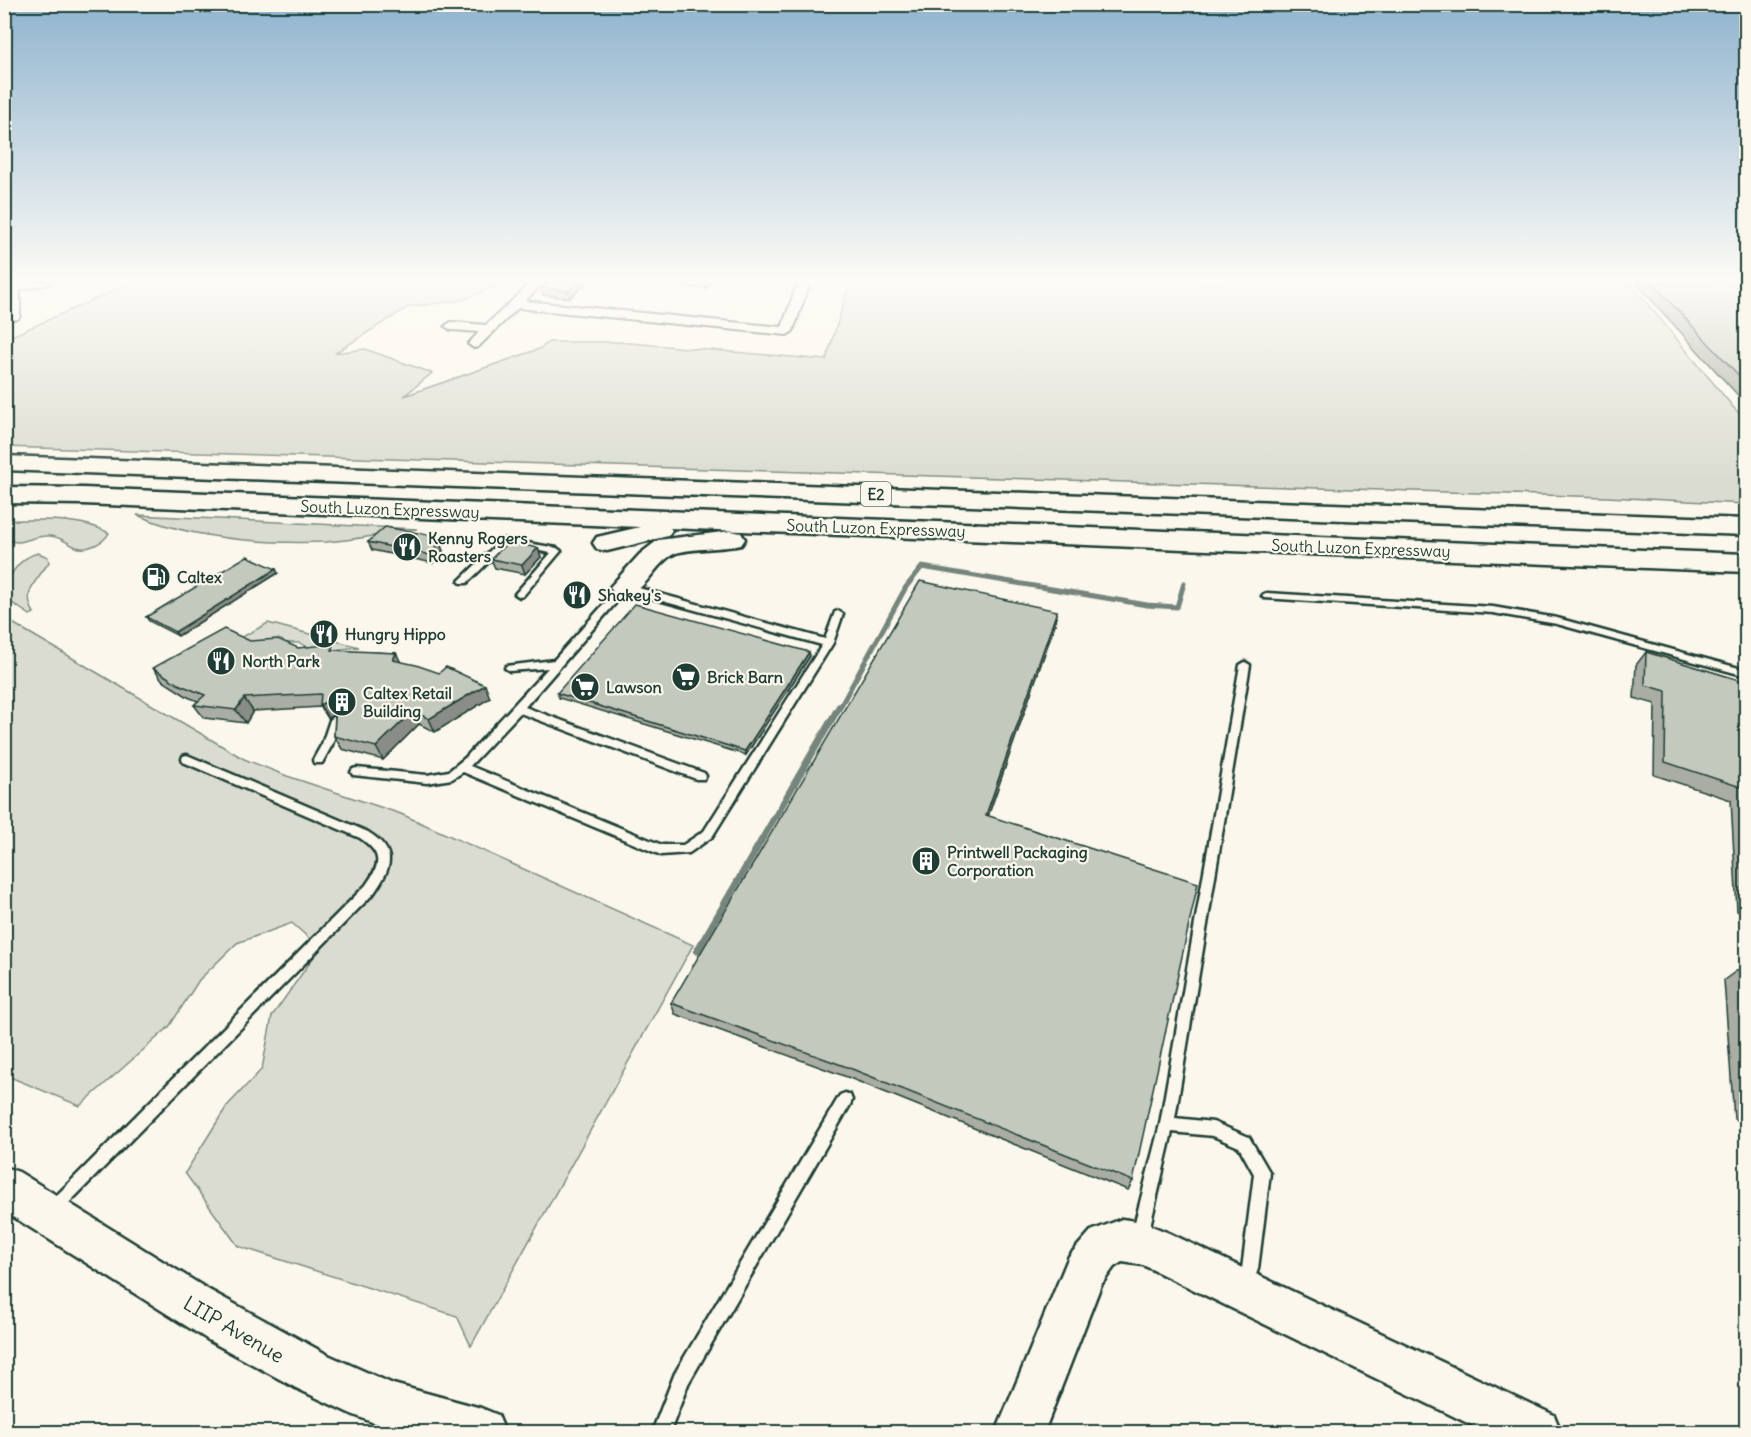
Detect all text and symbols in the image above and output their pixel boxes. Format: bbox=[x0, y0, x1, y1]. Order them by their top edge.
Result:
road number: E2 bbox=[861, 482, 891, 506]
street label: South Luzon Expressway bbox=[300, 496, 480, 522]
street label: South Luzon Expressway bbox=[786, 515, 966, 541]
place label: Kenny Rogers Roasters bbox=[428, 528, 528, 566]
restaurant icon: Kenny Rogers Roasters bbox=[391, 531, 423, 563]
street label: South Luzon Expressway bbox=[1271, 535, 1451, 561]
fuel station icon: Caltex bbox=[140, 561, 172, 593]
place label: Caltex bbox=[177, 567, 222, 587]
restaurant icon: Shakey's bbox=[561, 579, 593, 611]
place label: Shakey's bbox=[598, 585, 661, 606]
restaurant icon: Hungry Hippo bbox=[308, 618, 340, 650]
place label: Hungry Hippo bbox=[345, 624, 446, 645]
restaurant icon: North Park bbox=[205, 645, 237, 677]
place label: North Park bbox=[242, 651, 320, 671]
supermarket icon: Brick Barn bbox=[670, 661, 702, 693]
place label: Brick Barn bbox=[707, 667, 783, 687]
supermarket icon: Lawson bbox=[569, 671, 601, 703]
place label: Lawson bbox=[606, 677, 662, 697]
place label: Caltex Retail Building bbox=[363, 683, 452, 722]
building icon: Caltex Retail Building bbox=[326, 686, 358, 718]
place label: Printwell Packaging Corporation bbox=[947, 842, 1088, 881]
building icon: Printwell Packaging Corporation bbox=[910, 845, 942, 877]
street label: LIIP Avenue bbox=[179, 1290, 289, 1368]

